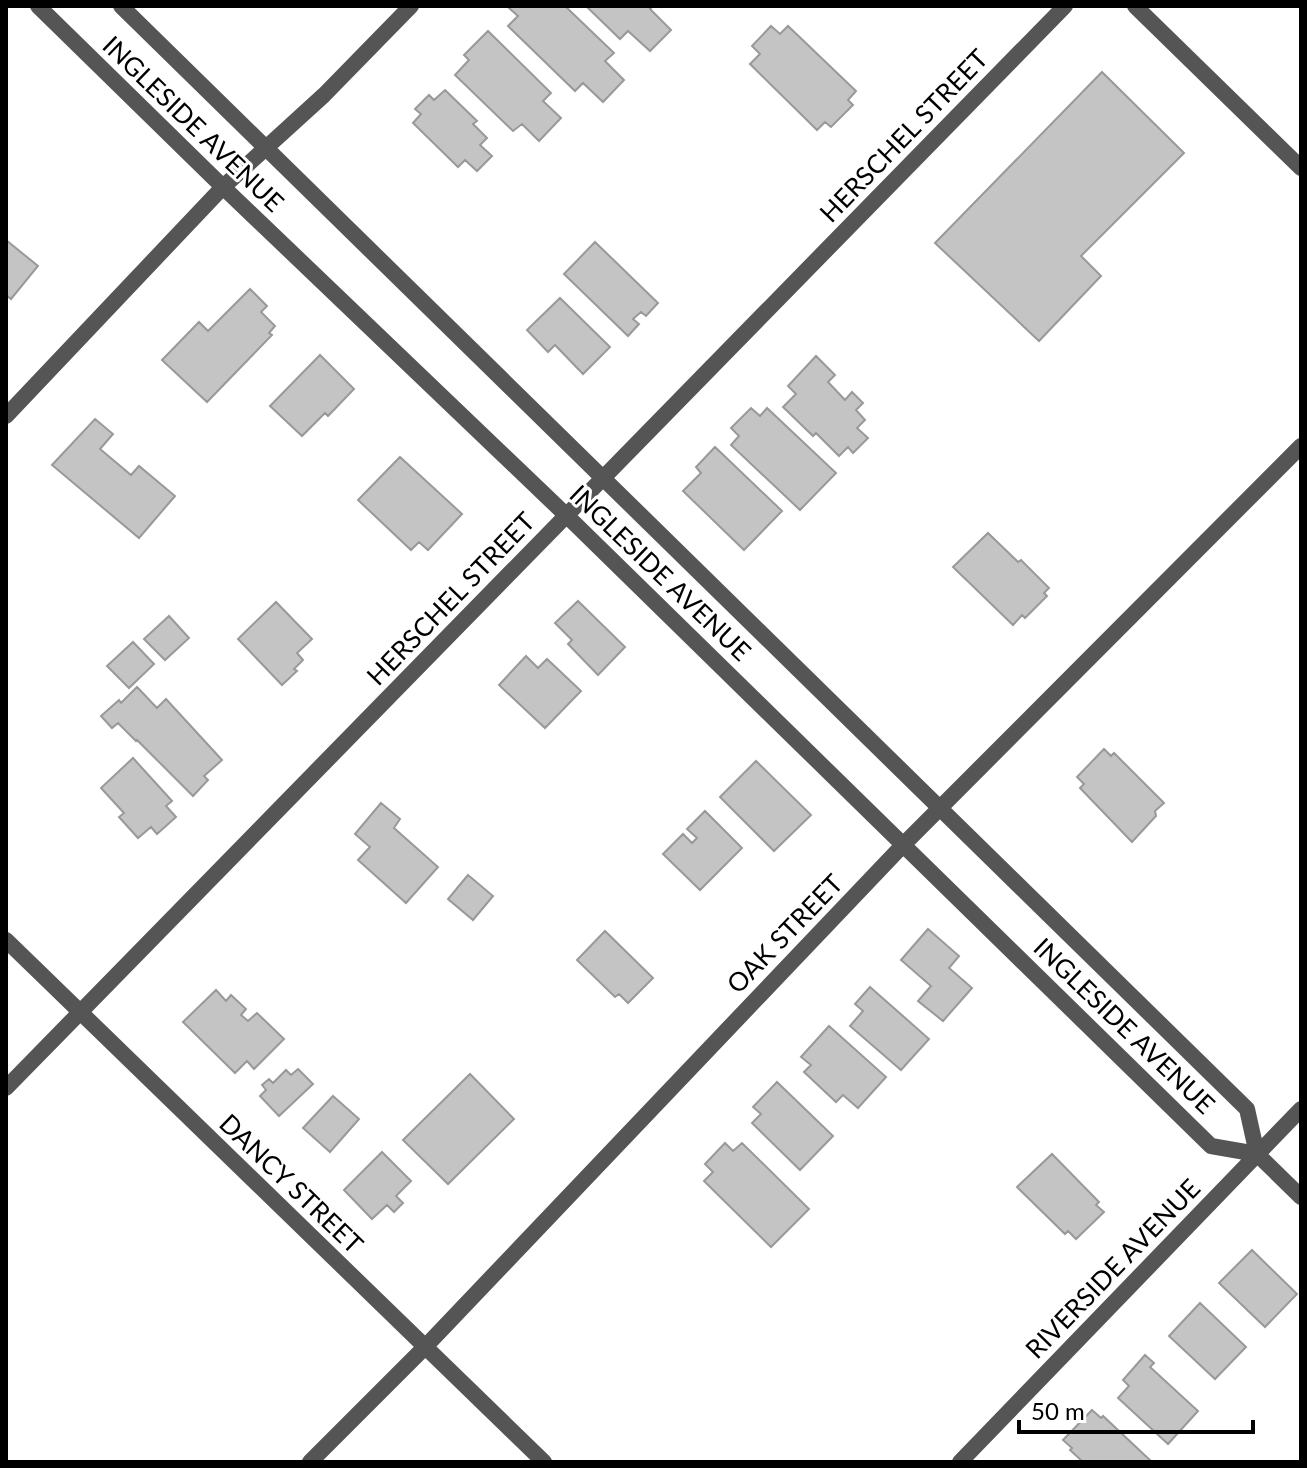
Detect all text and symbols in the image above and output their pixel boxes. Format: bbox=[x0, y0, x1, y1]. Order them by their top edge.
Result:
street label: INGLESIDE AVENUE bbox=[97, 29, 291, 218]
street label: HERSCHEL STREET bbox=[813, 42, 994, 228]
street label: INGLESIDE AVENUE bbox=[564, 478, 758, 667]
street label: HERSCHEL STREET bbox=[360, 505, 541, 691]
street label: OAK STREET bbox=[720, 867, 849, 999]
street label: INGLESIDE AVENUE bbox=[1028, 931, 1222, 1120]
street label: DANCY STREET bbox=[213, 1107, 370, 1260]
street label: RIVERSIDE AVENUE bbox=[1018, 1172, 1206, 1365]
scale bar bbox=[1019, 1384, 1253, 1434]
text: 50 m bbox=[1031, 1396, 1085, 1425]

